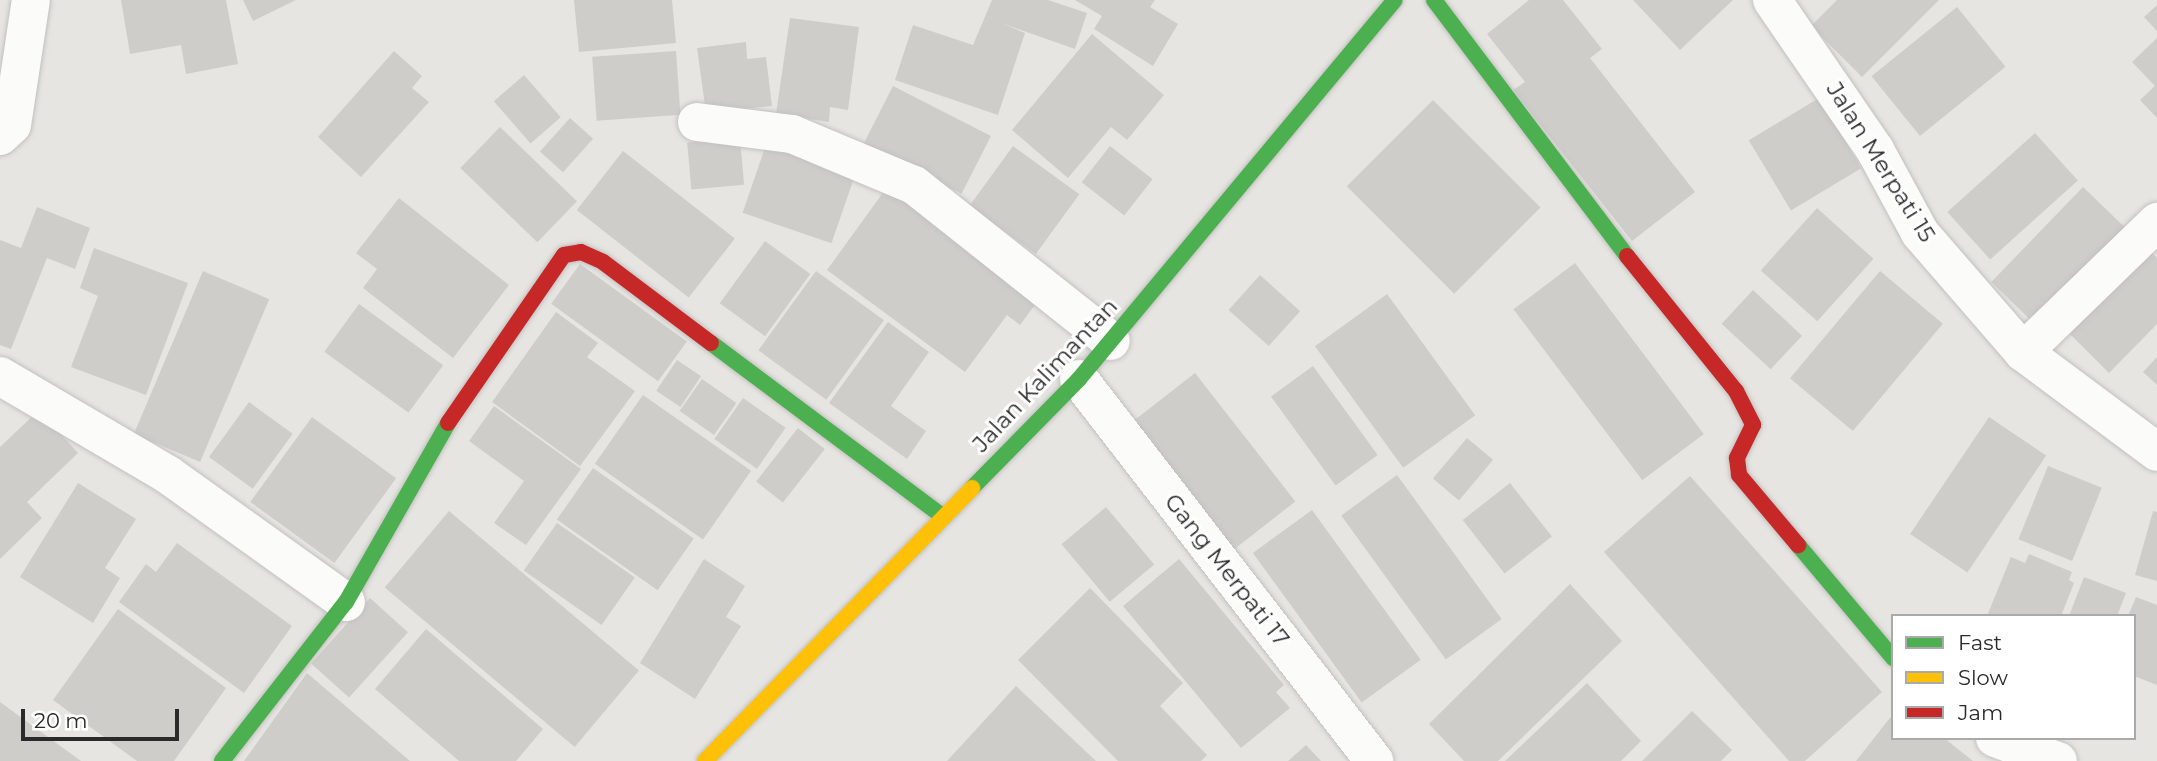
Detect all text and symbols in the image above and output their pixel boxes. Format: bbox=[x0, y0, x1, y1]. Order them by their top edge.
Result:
street label: Jalan Merpati 15 bbox=[1821, 77, 1941, 247]
street label: Jalan Kalimantan bbox=[967, 292, 1123, 458]
street label: Gang Merpati 17 bbox=[1159, 488, 1295, 652]
legend bbox=[1891, 614, 2136, 740]
text: Fast bbox=[1958, 630, 2002, 655]
text: Slow bbox=[1958, 665, 2008, 690]
scale bar bbox=[24, 694, 182, 738]
text: Jam bbox=[1958, 700, 2003, 725]
text: 20 m bbox=[34, 708, 88, 733]

